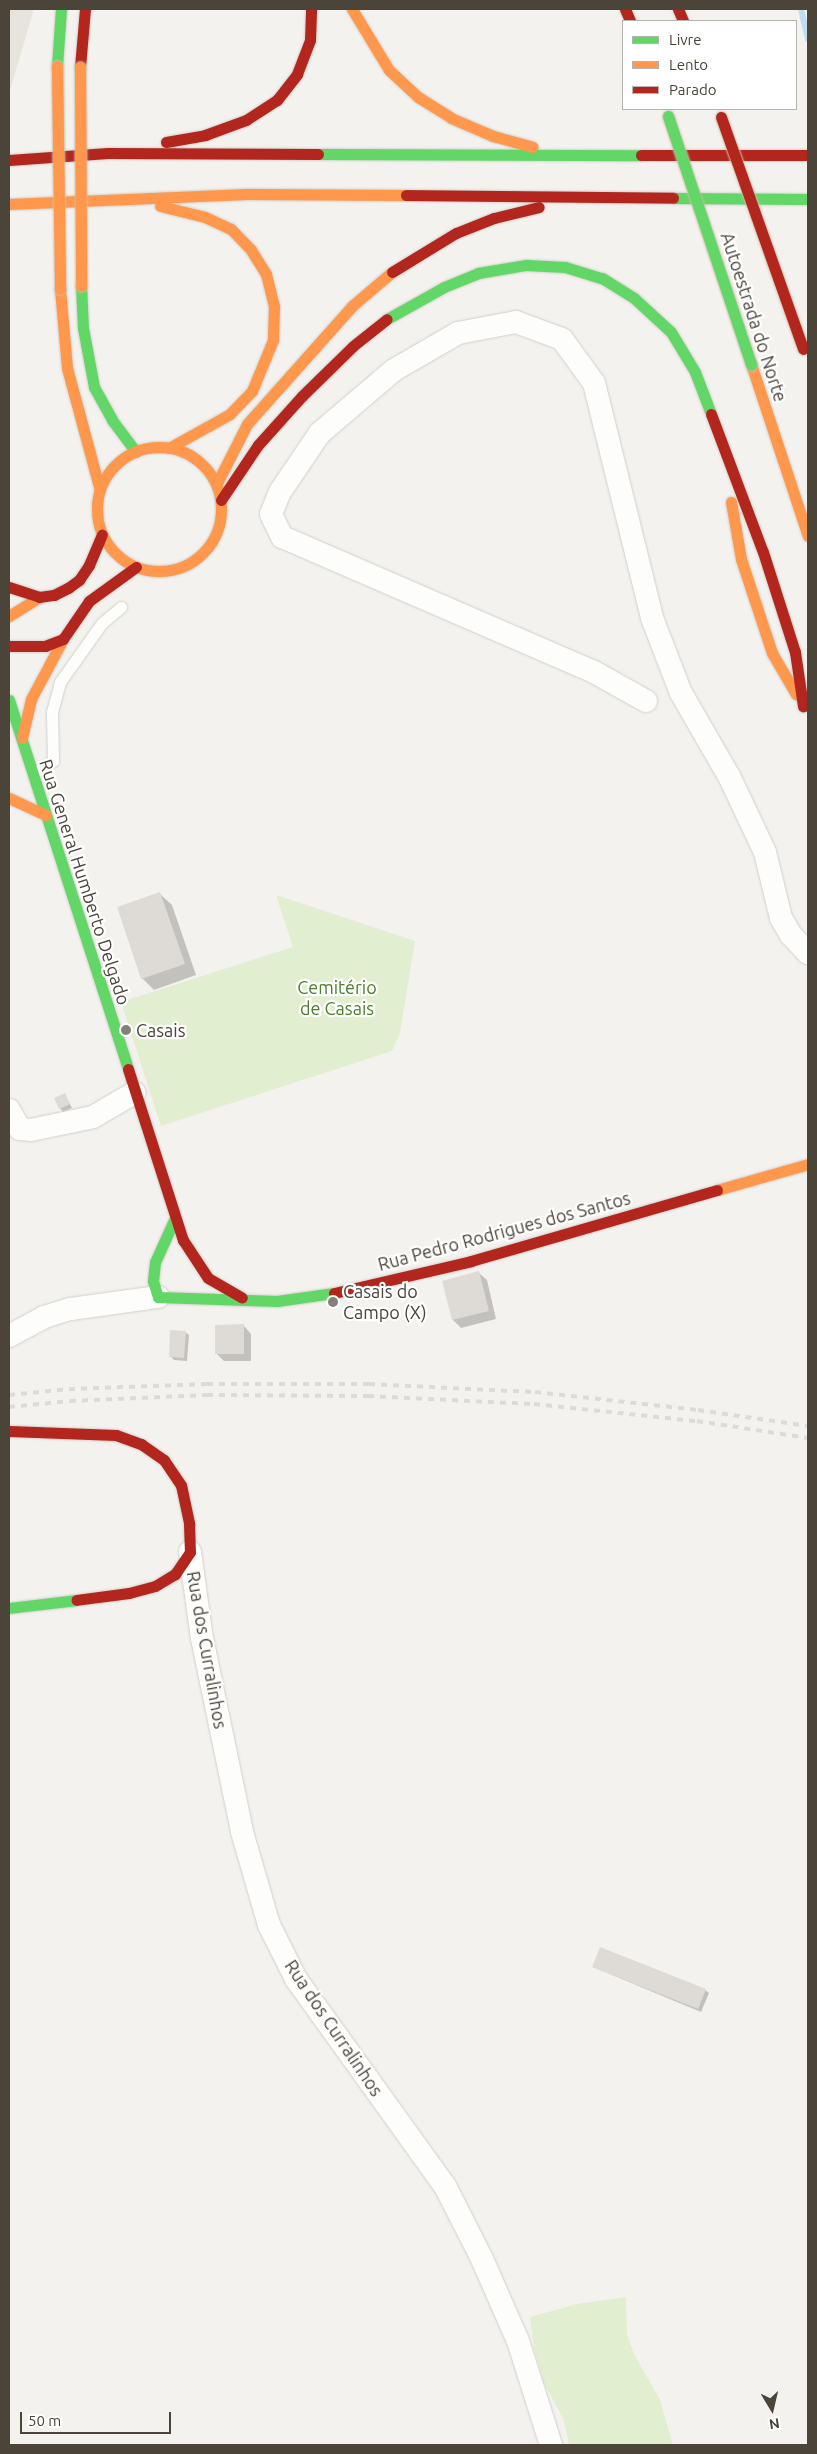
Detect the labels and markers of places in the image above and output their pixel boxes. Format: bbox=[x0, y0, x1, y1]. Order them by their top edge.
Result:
place label: Casais bbox=[136, 1019, 186, 1041]
marker: Casais bbox=[120, 1024, 132, 1036]
place label: Casais do Campo (X) bbox=[343, 1281, 427, 1324]
marker: Casais do Campo (X) bbox=[327, 1296, 339, 1308]

